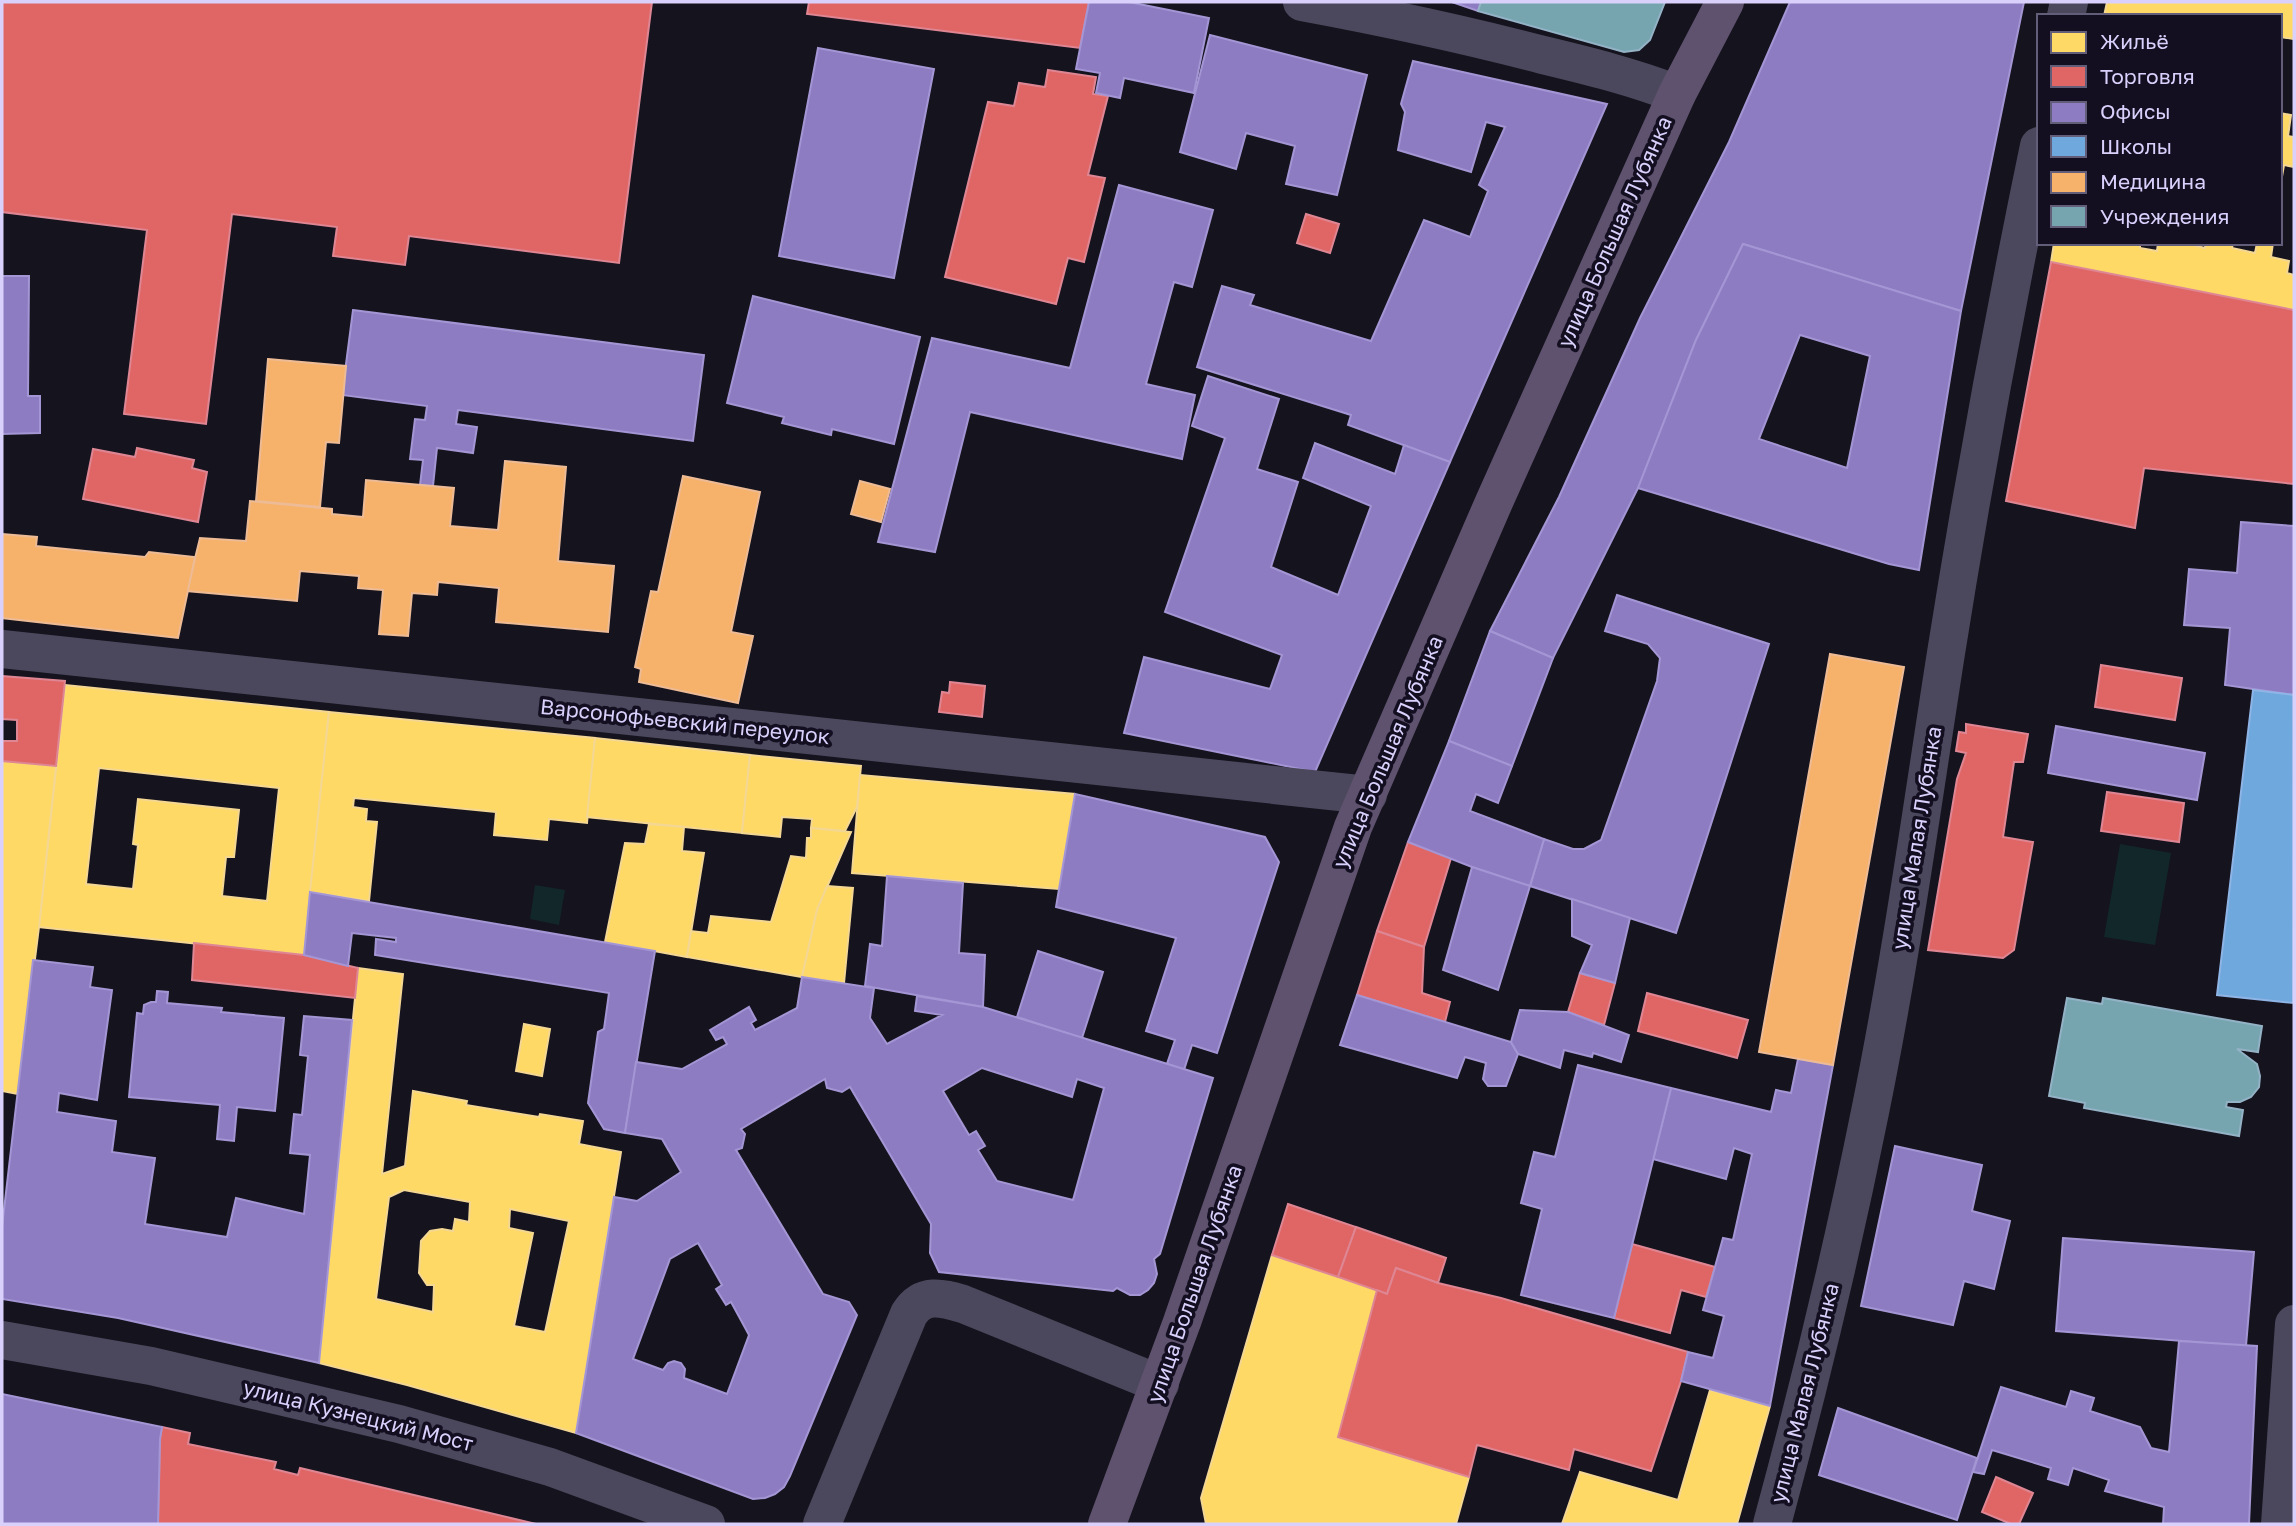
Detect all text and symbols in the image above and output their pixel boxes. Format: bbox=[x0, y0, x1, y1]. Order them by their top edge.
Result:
legend bbox=[2037, 14, 2282, 245]
text: Жильё bbox=[2100, 28, 2169, 54]
text: Торговля bbox=[2100, 63, 2195, 89]
text: Офисы bbox=[2100, 98, 2171, 124]
street label: улица Большая Лубянка bbox=[1551, 112, 1677, 351]
text: Школы bbox=[2100, 133, 2172, 159]
text: Медицина bbox=[2100, 168, 2206, 194]
text: Учреждения bbox=[2100, 203, 2229, 229]
street label: улица Большая Лубянка bbox=[1326, 631, 1448, 872]
street label: Варсонофьевский переулок bbox=[539, 693, 831, 749]
street label: улица Малая Лубянка bbox=[1886, 724, 1947, 951]
street label: улица Большая Лубянка bbox=[1141, 1161, 1247, 1406]
street label: улица Малая Лубянка bbox=[1764, 1280, 1844, 1505]
street label: улица Кузнецкий Мост bbox=[240, 1374, 476, 1456]

